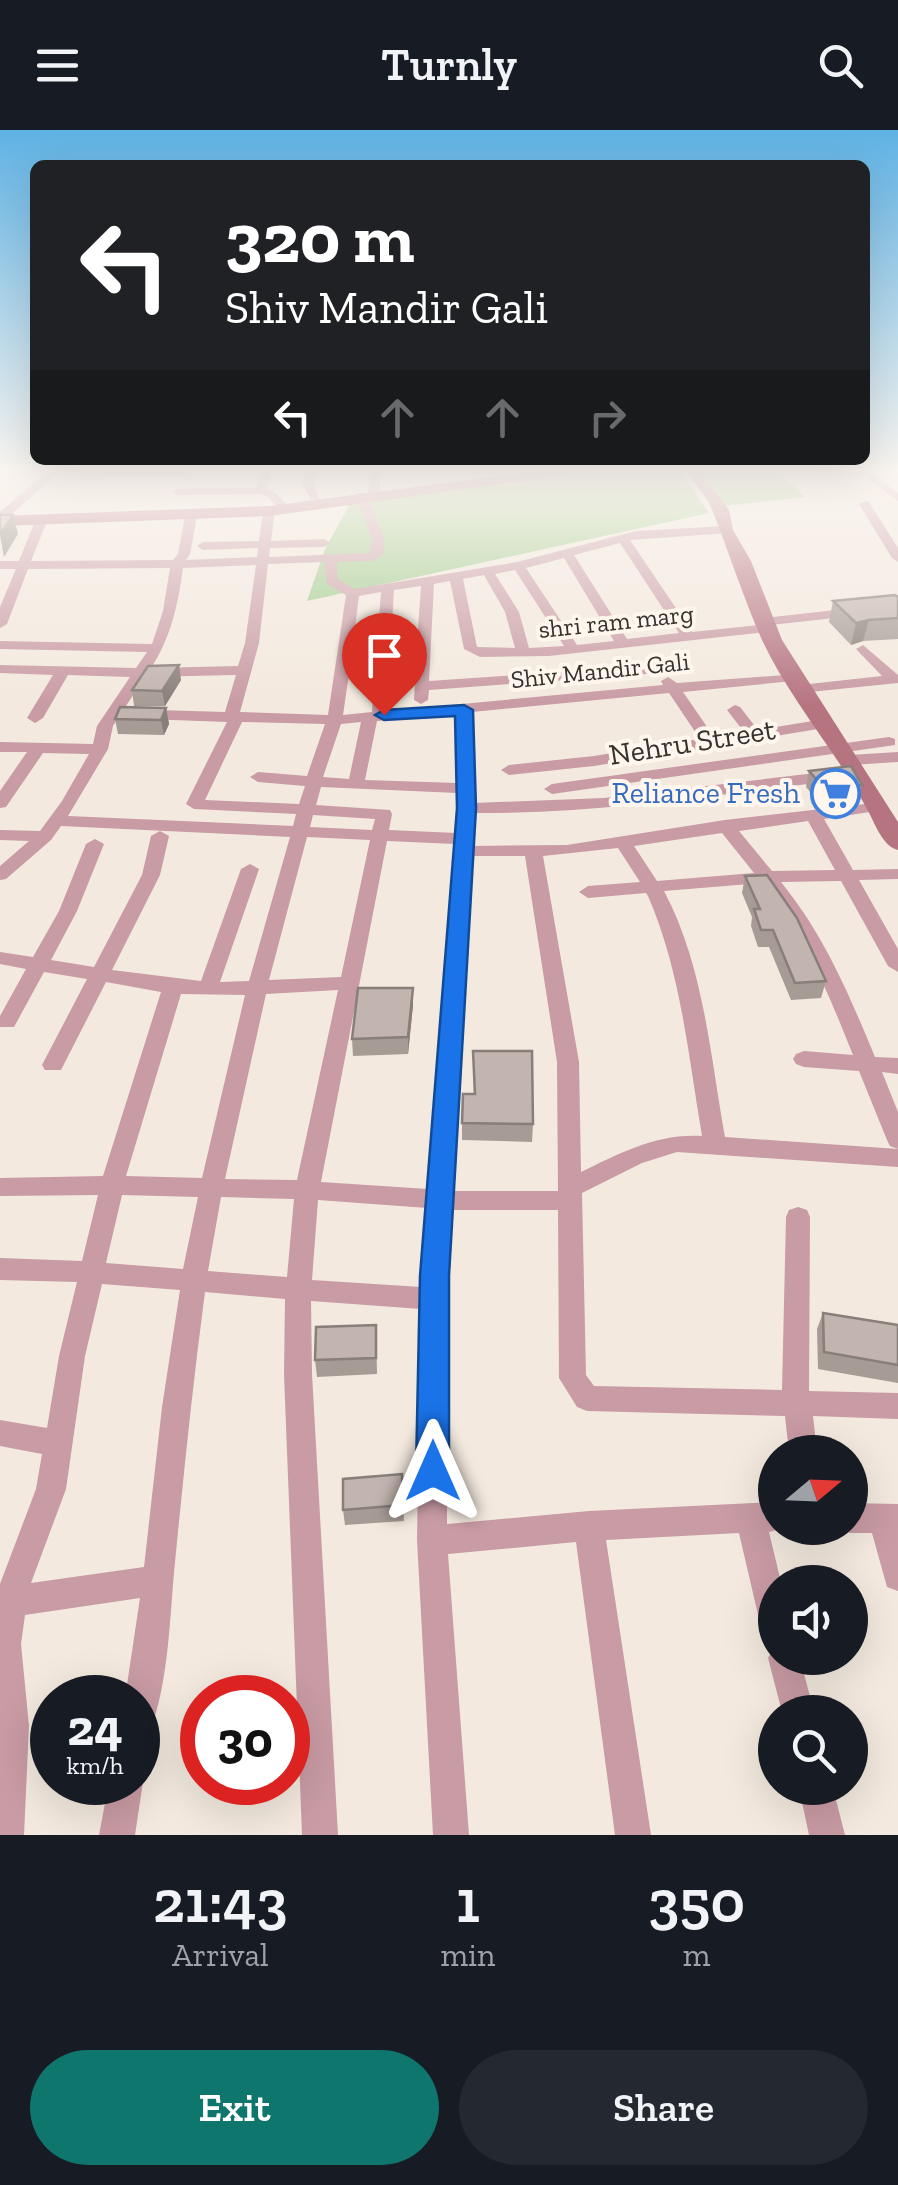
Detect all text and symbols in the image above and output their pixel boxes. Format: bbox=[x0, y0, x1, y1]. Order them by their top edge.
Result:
icon: menu bbox=[30, 38, 85, 93]
text: Turnly bbox=[381, 38, 517, 92]
icon: search bbox=[813, 38, 868, 93]
text: 320 m bbox=[225, 196, 415, 280]
icon: left bbox=[60, 200, 190, 330]
text: Shiv Mandir Gali bbox=[225, 281, 548, 335]
icon: left bbox=[265, 390, 320, 445]
icon: ahead bbox=[370, 390, 425, 445]
icon: ahead bbox=[475, 390, 530, 445]
icon: right bbox=[580, 390, 635, 445]
street label: shri ram marg bbox=[537, 598, 695, 644]
pin bbox=[342, 613, 427, 716]
icon: arrive bbox=[357, 628, 412, 683]
street label: Shiv Mandir Gali bbox=[509, 646, 691, 694]
street label: Nehru Street bbox=[606, 711, 778, 773]
supermarket icon: Reliance Fresh bbox=[809, 767, 861, 819]
place label: Reliance Fresh bbox=[612, 775, 800, 811]
position arrow bbox=[381, 1419, 485, 1523]
north arrow bbox=[758, 1435, 868, 1545]
map controls bbox=[758, 1435, 868, 1805]
button: sound bbox=[758, 1565, 868, 1675]
speed limit sign: 30 bbox=[180, 1675, 310, 1805]
button: search bbox=[758, 1695, 868, 1805]
text: 24 bbox=[67, 1698, 123, 1758]
text: km/h bbox=[66, 1750, 124, 1780]
text: 21:43 bbox=[153, 1865, 287, 1937]
text: 1 bbox=[456, 1865, 480, 1937]
text: 350 bbox=[648, 1865, 745, 1937]
text: Arrival bbox=[172, 1936, 268, 1974]
text: min bbox=[440, 1936, 495, 1974]
text: m bbox=[683, 1936, 710, 1974]
button: Exit bbox=[30, 2050, 439, 2165]
button: Share bbox=[459, 2050, 868, 2165]

